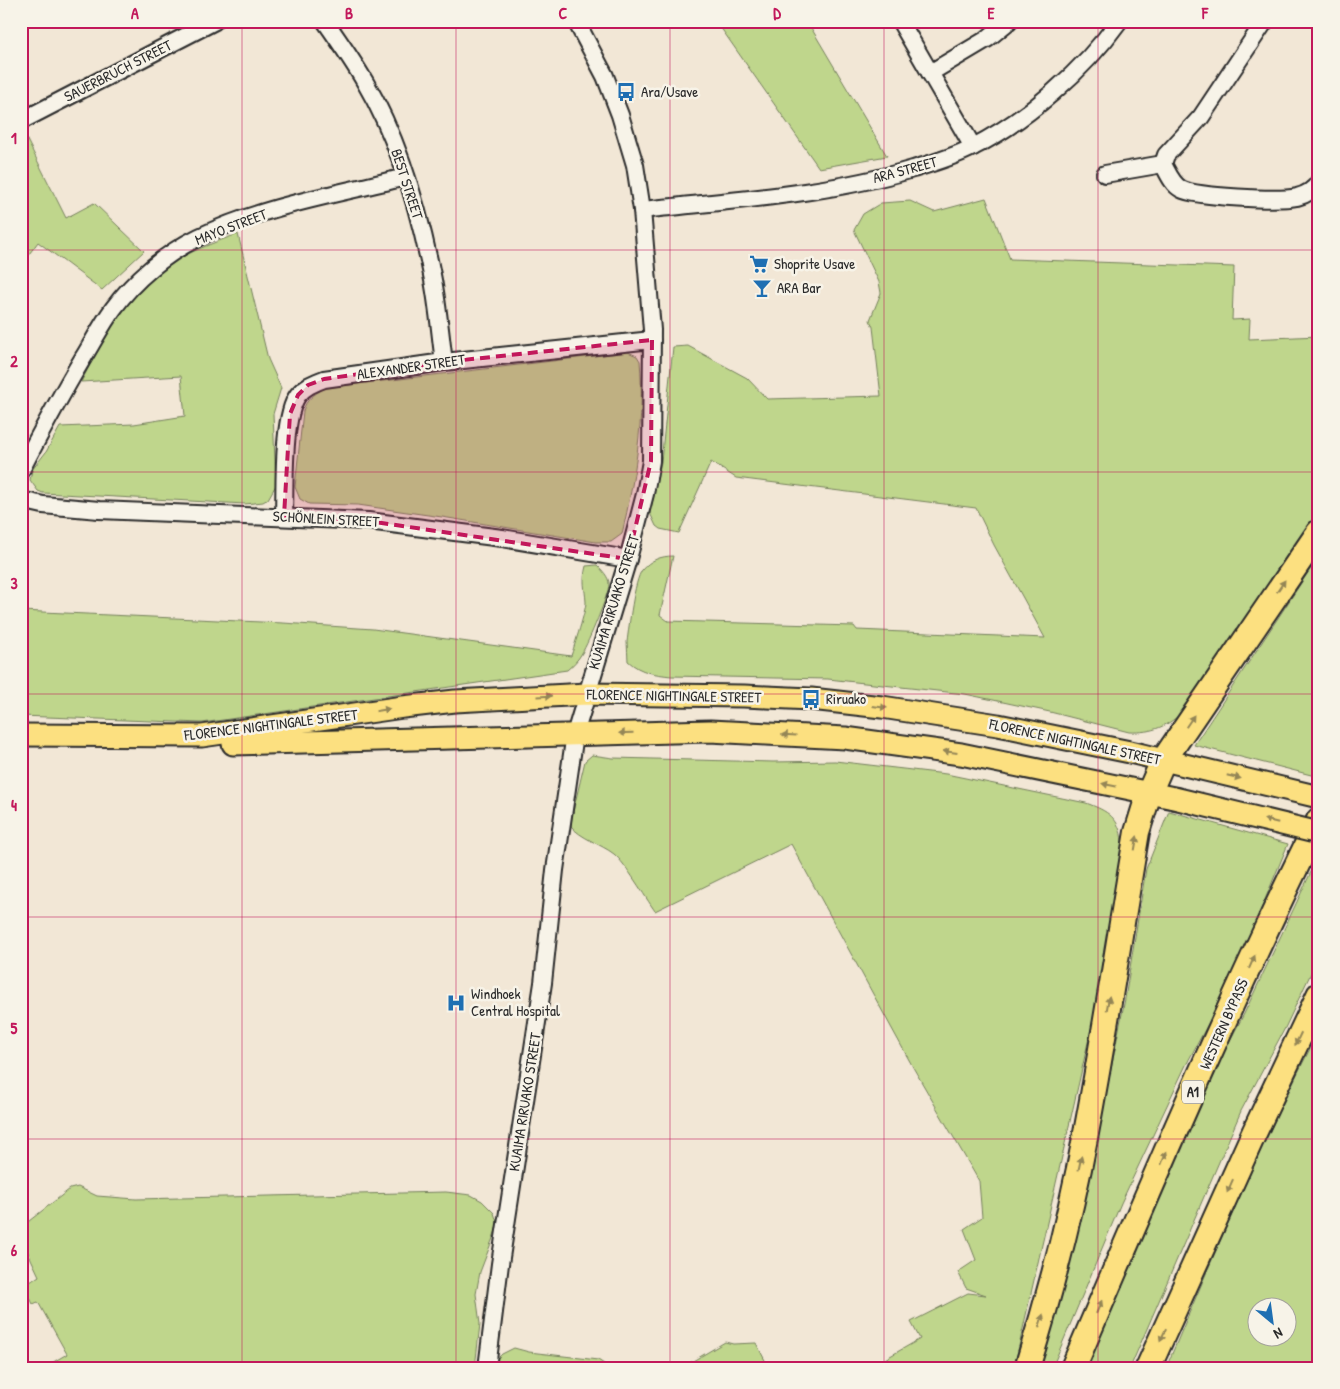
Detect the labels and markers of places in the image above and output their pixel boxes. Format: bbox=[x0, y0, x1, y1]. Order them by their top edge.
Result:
bus stop icon: Ara/Usave bbox=[615, 81, 637, 103]
place label: Ara/Usave bbox=[641, 81, 698, 102]
supermarket icon: Shoprite Usave bbox=[748, 253, 770, 275]
place label: Shoprite Usave bbox=[774, 253, 855, 274]
bar icon: ARA Bar bbox=[751, 277, 773, 299]
place label: ARA Bar bbox=[777, 277, 821, 298]
bus stop icon: Riruako bbox=[800, 688, 822, 710]
place label: Riruako bbox=[826, 688, 866, 709]
place label: Windhoek Central Hospital bbox=[471, 983, 560, 1021]
hospital icon: Windhoek Central Hospital bbox=[445, 992, 467, 1014]

